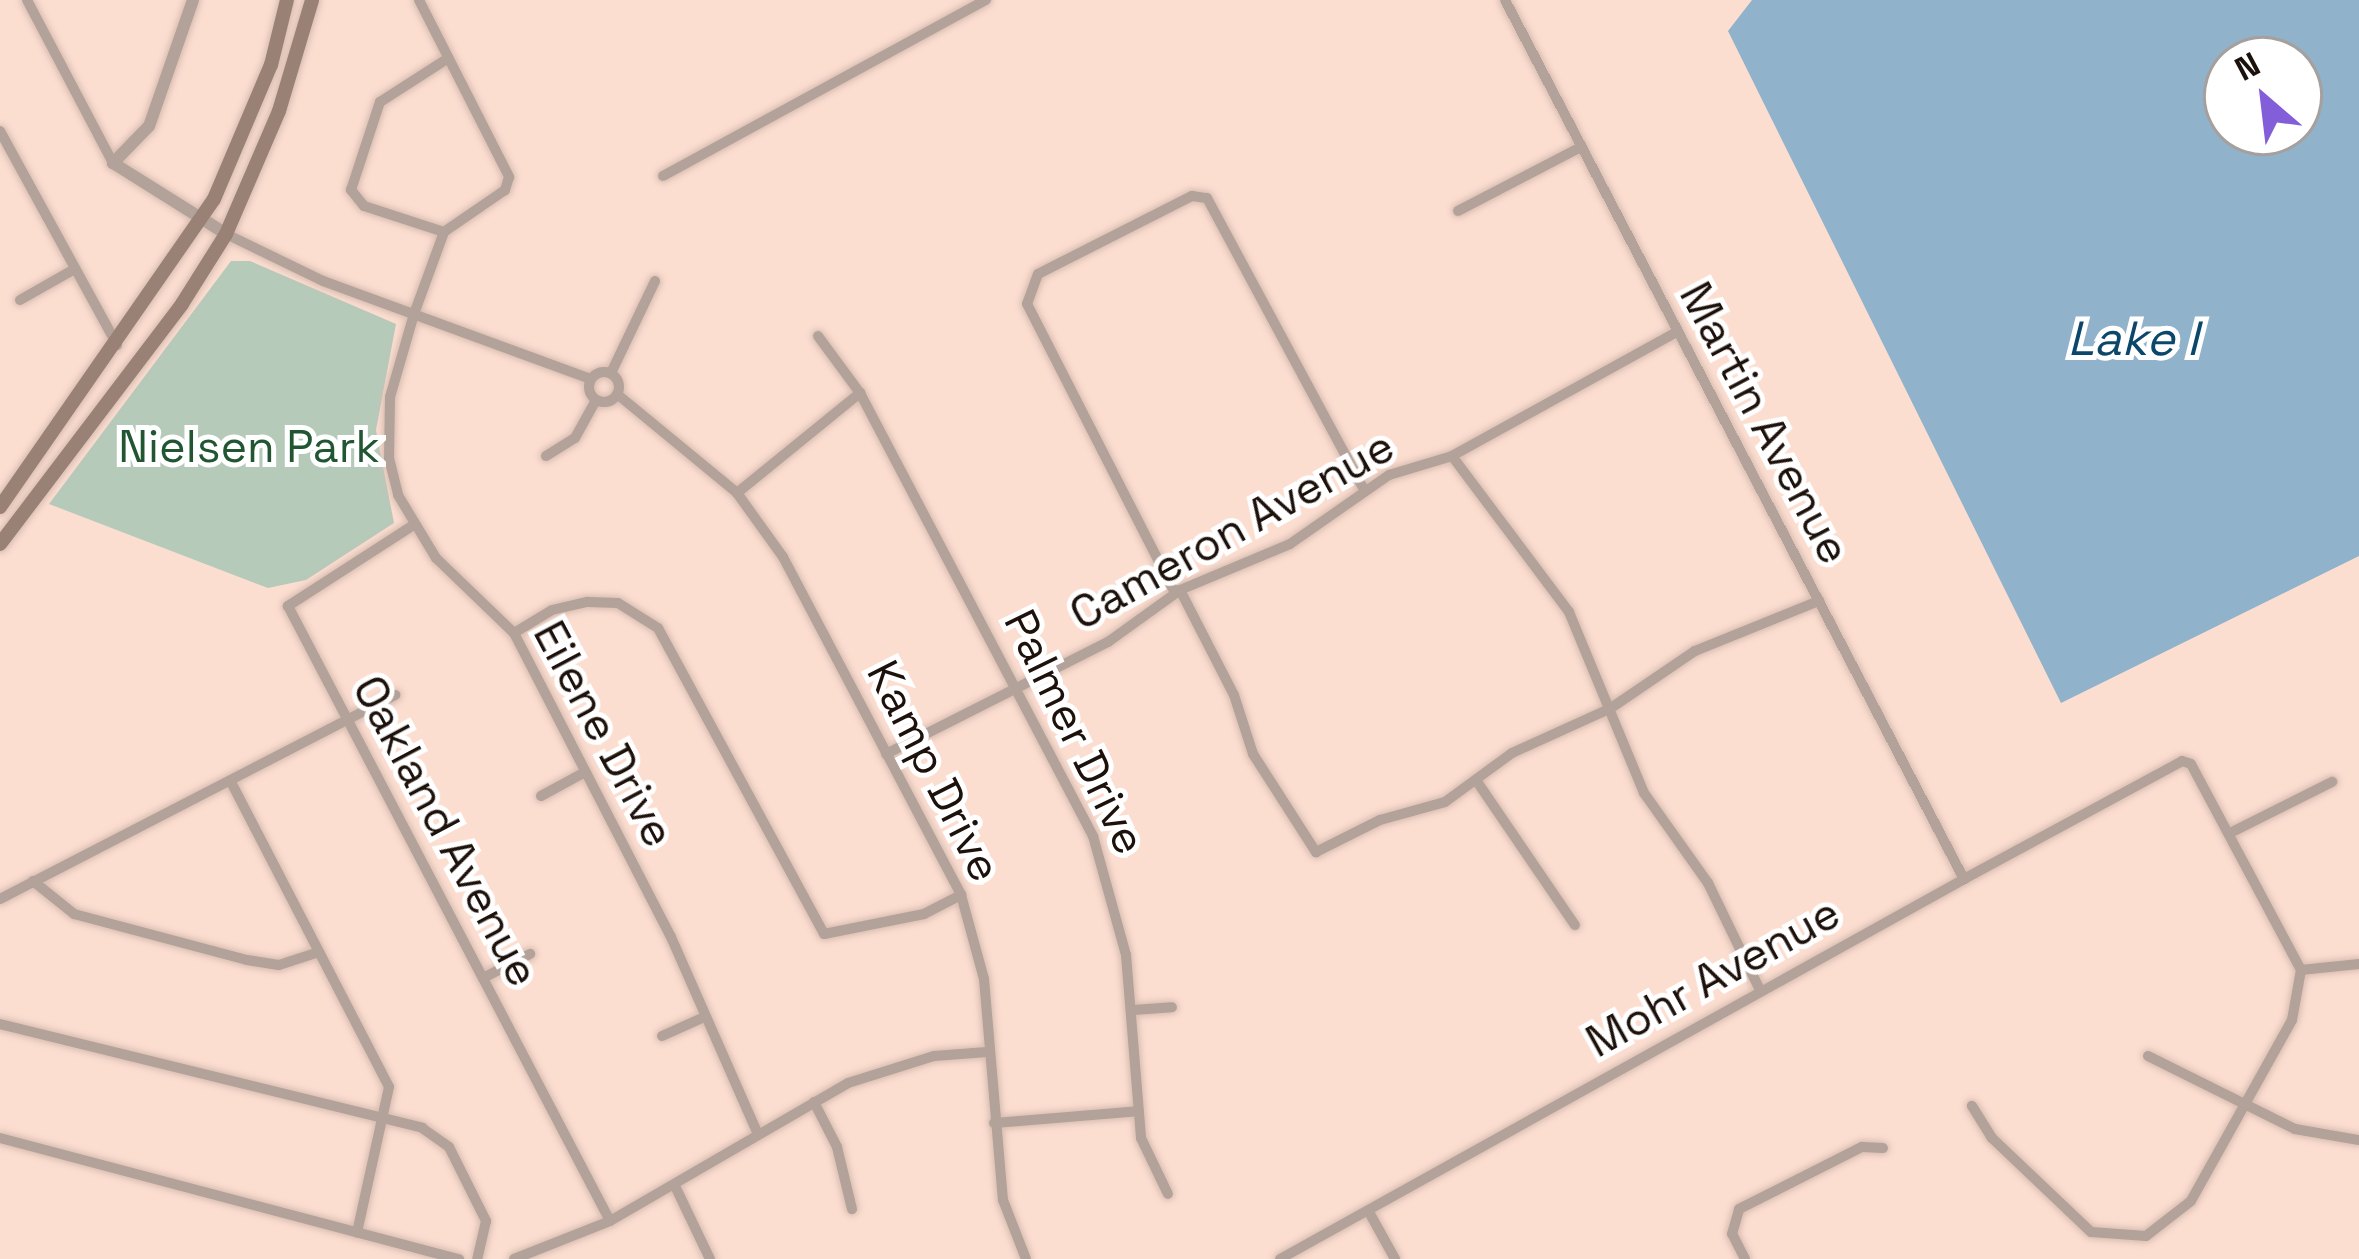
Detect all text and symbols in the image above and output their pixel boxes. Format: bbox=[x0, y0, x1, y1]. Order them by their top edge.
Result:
north arrow bbox=[2203, 36, 2323, 156]
text: N bbox=[2228, 43, 2267, 91]
street label: Martin Avenue bbox=[1668, 273, 1862, 573]
water label: Lake I bbox=[2068, 310, 2198, 368]
street label: Cameron Avenue bbox=[1061, 419, 1403, 641]
park label: Nielsen Park bbox=[118, 420, 380, 474]
street label: Palmer Drive bbox=[993, 601, 1157, 863]
street label: Eilene Drive bbox=[522, 612, 686, 856]
street label: Kamp Drive bbox=[855, 652, 1013, 890]
street label: Oakland Avenue bbox=[341, 666, 551, 996]
street label: Mohr Avenue bbox=[1577, 885, 1849, 1069]

